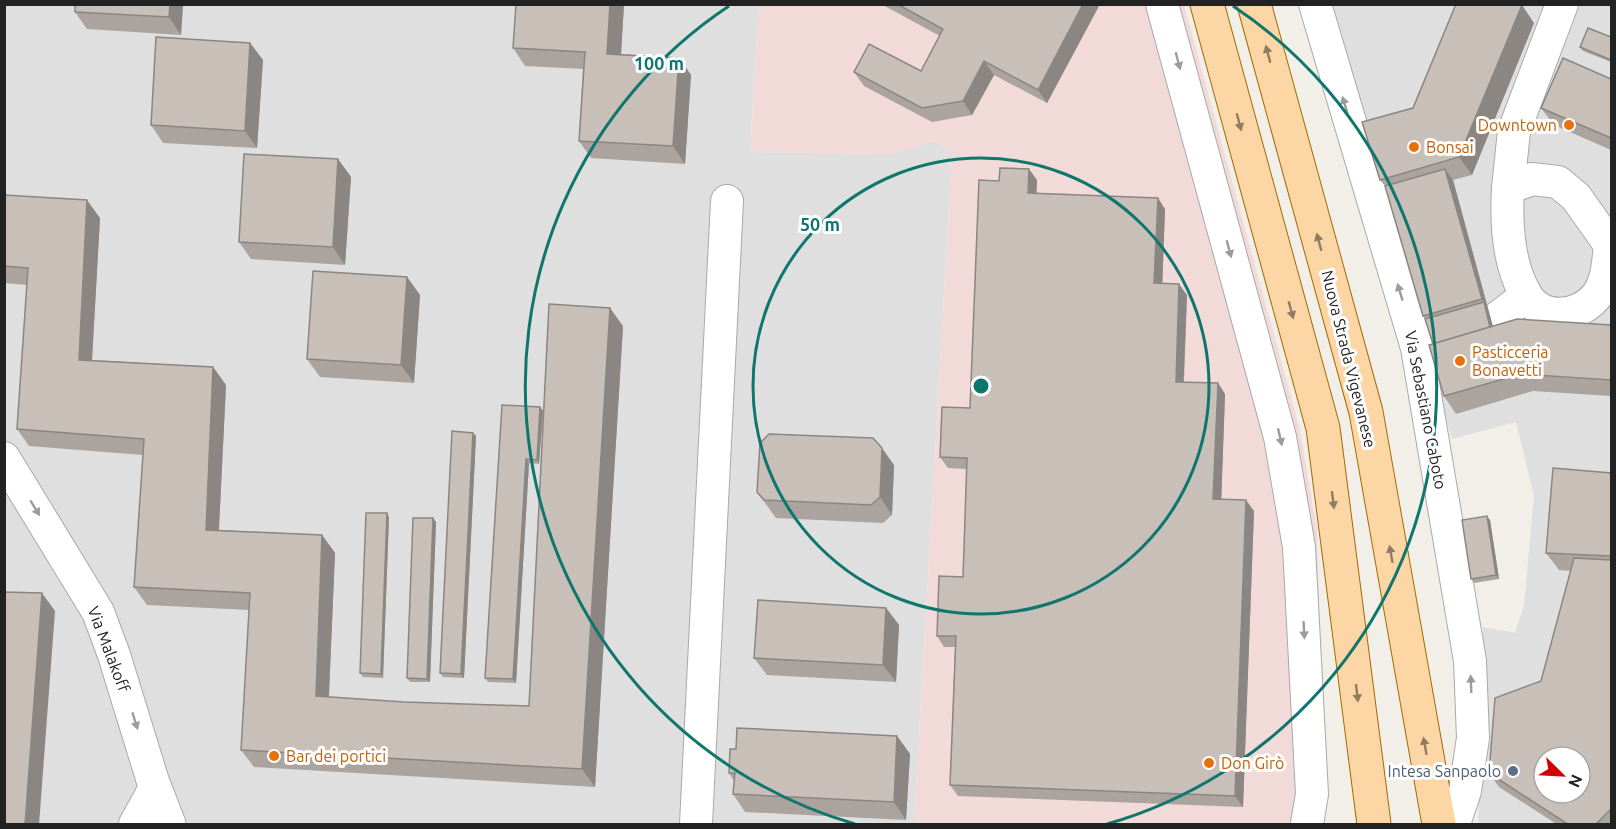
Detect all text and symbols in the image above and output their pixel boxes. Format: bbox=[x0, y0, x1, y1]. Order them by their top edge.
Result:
one-way arrow bbox=[1262, 45, 1272, 63]
one-way arrow bbox=[1173, 52, 1183, 70]
text: 100 m bbox=[634, 53, 684, 73]
one-way arrow bbox=[1340, 96, 1349, 114]
one-way arrow bbox=[1235, 113, 1244, 131]
place label: Downtown bbox=[1478, 116, 1557, 134]
marker: Downtown bbox=[1562, 118, 1576, 132]
place label: Bonsai bbox=[1426, 138, 1474, 156]
marker: Bonsai bbox=[1407, 140, 1421, 154]
text: 50 m bbox=[800, 214, 840, 234]
one-way arrow bbox=[1314, 233, 1323, 251]
one-way arrow bbox=[1225, 240, 1234, 258]
street label: Nuova Strada Vigevanese bbox=[1318, 268, 1380, 450]
one-way arrow bbox=[1395, 283, 1404, 301]
one-way arrow bbox=[1287, 301, 1296, 319]
street label: Via Sebastiano Caboto bbox=[1402, 329, 1450, 491]
place label: Pasticceria Bonavetti bbox=[1472, 343, 1549, 379]
marker: Pasticceria Bonavetti bbox=[1453, 354, 1467, 368]
centre of rings bbox=[971, 376, 991, 396]
one-way arrow bbox=[1276, 428, 1285, 447]
one-way arrow bbox=[1328, 490, 1337, 509]
one-way arrow bbox=[29, 500, 40, 516]
one-way arrow bbox=[1386, 544, 1395, 563]
street label: Via Malakoff bbox=[84, 604, 134, 695]
one-way arrow bbox=[1299, 621, 1308, 640]
one-way arrow bbox=[1466, 675, 1476, 694]
one-way arrow bbox=[1353, 684, 1362, 703]
one-way arrow bbox=[130, 712, 140, 730]
one-way arrow bbox=[1420, 737, 1429, 756]
north arrow bbox=[1532, 745, 1592, 805]
place label: Bar dei portici bbox=[286, 747, 386, 765]
marker: Bar dei portici bbox=[267, 749, 281, 763]
place label: Don Girò bbox=[1221, 754, 1284, 772]
marker: Don Girò bbox=[1202, 756, 1216, 770]
place label: Intesa Sanpaolo bbox=[1388, 762, 1501, 780]
marker: Intesa Sanpaolo bbox=[1506, 764, 1520, 778]
text: N bbox=[1565, 772, 1586, 790]

